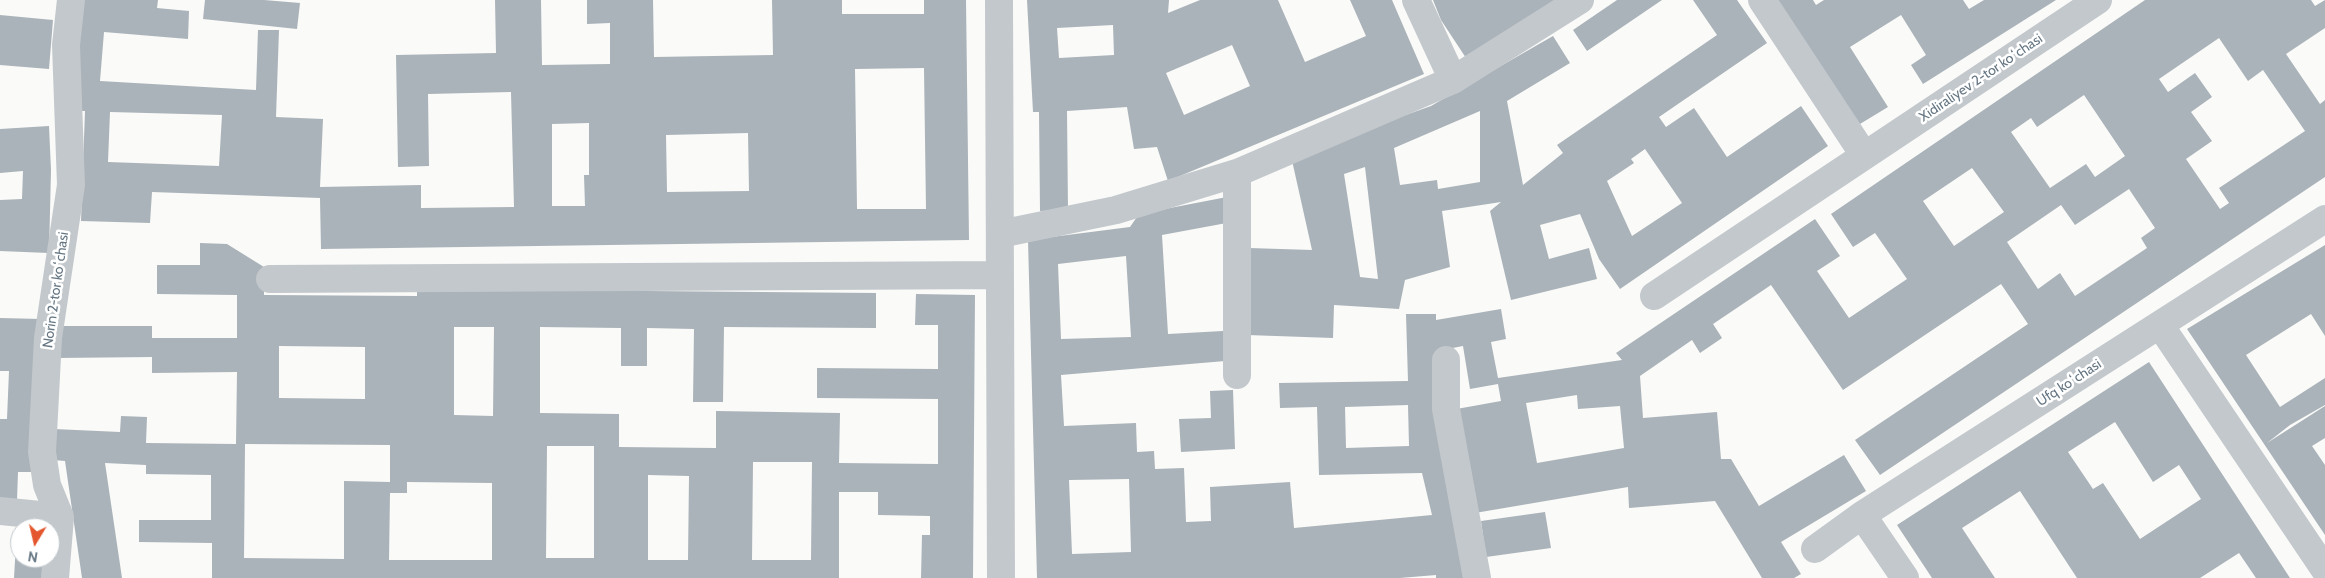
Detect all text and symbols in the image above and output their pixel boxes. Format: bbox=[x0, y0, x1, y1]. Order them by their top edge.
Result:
street label: Xidiraliyev 2-tor koʻchasi bbox=[1916, 30, 2046, 126]
street label: Norin 2-tor koʻchasi bbox=[40, 231, 72, 349]
street label: Ufq koʻchasi bbox=[2033, 356, 2105, 410]
north arrow bbox=[10, 518, 60, 568]
text: N bbox=[27, 547, 39, 566]

